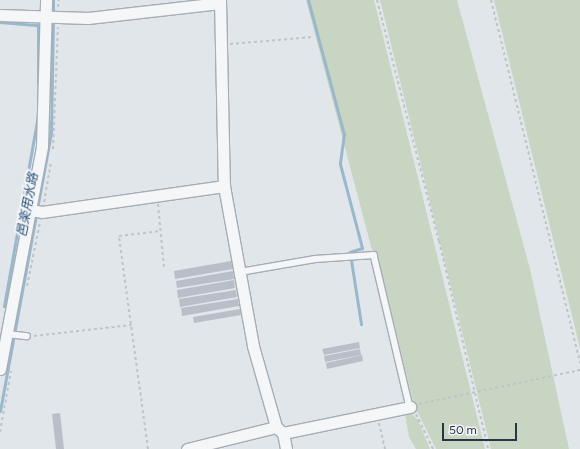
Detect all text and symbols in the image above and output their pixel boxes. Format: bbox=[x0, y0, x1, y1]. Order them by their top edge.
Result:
water label: 邑楽用水路 bbox=[14, 172, 42, 238]
scale bar bbox=[444, 415, 519, 441]
text: 50 m bbox=[449, 423, 477, 437]

